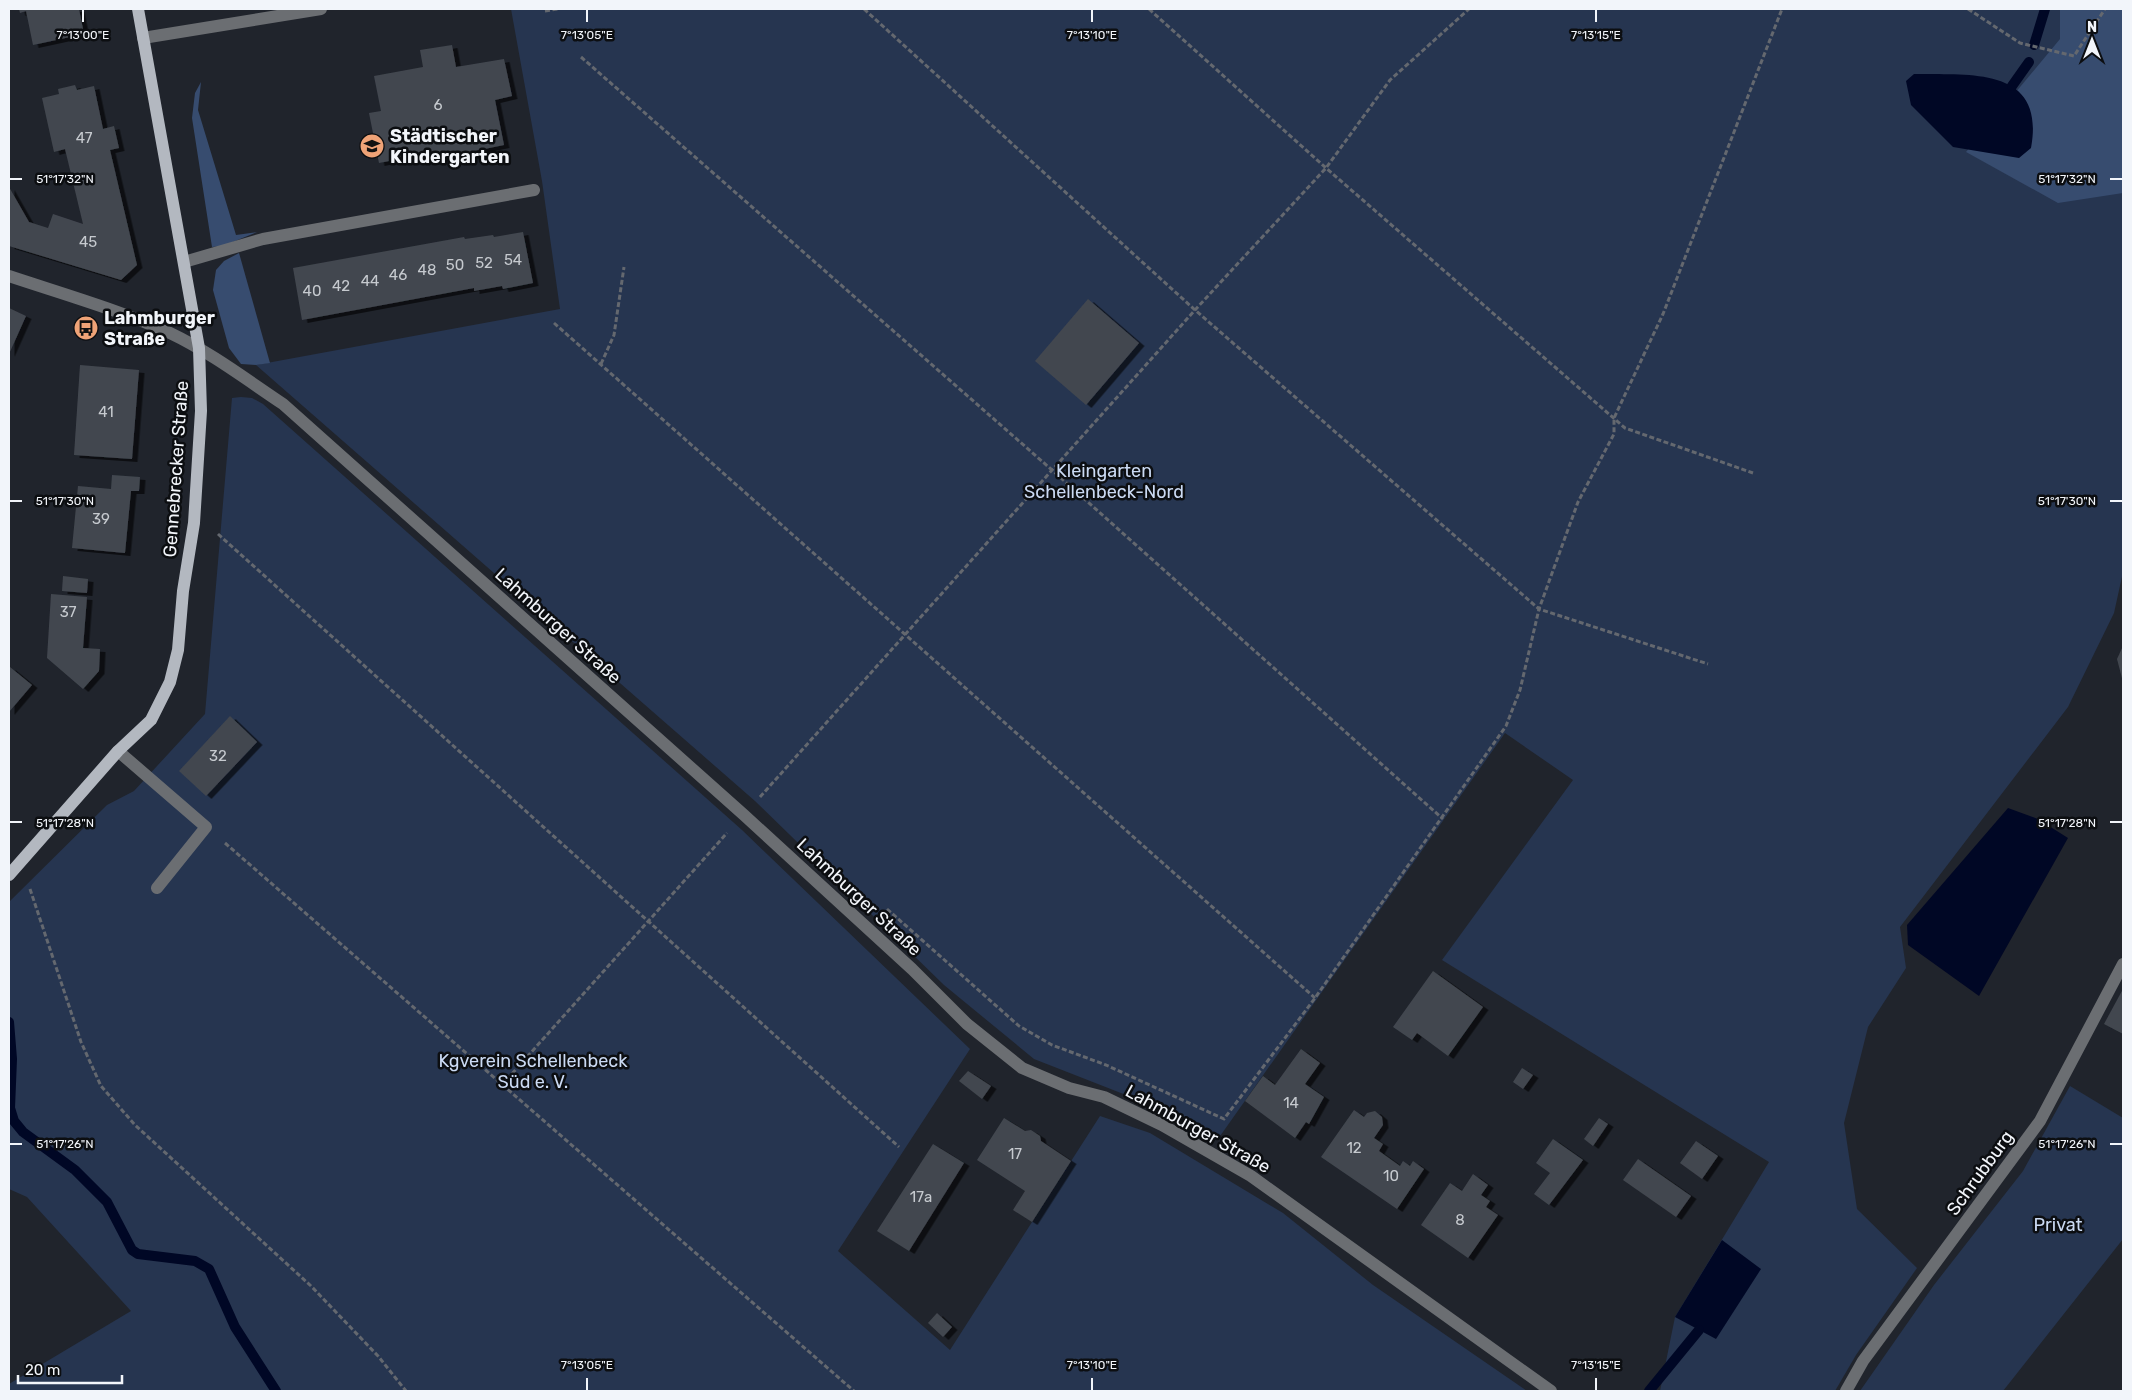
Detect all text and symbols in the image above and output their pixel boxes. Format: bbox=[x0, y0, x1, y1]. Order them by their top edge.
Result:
north arrow bbox=[2067, 15, 2117, 65]
text: N bbox=[2087, 19, 2097, 36]
text: 7°13'00"E bbox=[57, 28, 109, 42]
text: 7°13'05"E bbox=[561, 28, 613, 42]
text: 7°13'10"E bbox=[1067, 28, 1117, 42]
text: 7°13'15"E bbox=[1571, 28, 1621, 42]
house number: 6 bbox=[433, 96, 443, 114]
place label: Städtischer Kindergarten bbox=[390, 125, 510, 168]
house number: 47 bbox=[76, 129, 93, 147]
school or university icon: Städtischer Kindergarten bbox=[359, 133, 385, 159]
text: 51°17'32"N bbox=[36, 172, 94, 186]
text: 51°17'32"N bbox=[2038, 172, 2096, 186]
house number: 45 bbox=[79, 233, 97, 251]
house number: 54 bbox=[504, 251, 522, 269]
house number: 52 bbox=[475, 254, 493, 272]
house number: 50 bbox=[446, 256, 464, 274]
house number: 48 bbox=[418, 261, 436, 279]
house number: 46 bbox=[389, 266, 407, 284]
house number: 44 bbox=[361, 272, 379, 290]
house number: 42 bbox=[332, 277, 350, 295]
house number: 40 bbox=[303, 282, 321, 300]
place label: Lahmburger Straße bbox=[104, 307, 215, 350]
bus stop icon: Lahmburger Straße bbox=[73, 315, 99, 341]
street label: Gennebrecker Straße bbox=[159, 380, 193, 558]
house number: 41 bbox=[98, 403, 114, 421]
park label: Kleingarten Schellenbeck-Nord bbox=[1024, 460, 1184, 503]
text: 51°17'30"N bbox=[36, 494, 94, 508]
text: 51°17'30"N bbox=[2038, 494, 2096, 508]
house number: 39 bbox=[92, 510, 110, 528]
street label: Lahmburger Straße bbox=[490, 563, 626, 689]
house number: 37 bbox=[60, 603, 77, 621]
house number: 32 bbox=[209, 747, 227, 765]
text: 51°17'28"N bbox=[36, 816, 94, 830]
text: 51°17'28"N bbox=[2038, 816, 2096, 830]
street label: Lahmburger Straße bbox=[792, 834, 926, 960]
park label: Kgverein Schellenbeck Süd e. V. bbox=[438, 1050, 628, 1093]
street label: Lahmburger Straße bbox=[1122, 1080, 1274, 1178]
house number: 14 bbox=[1283, 1094, 1299, 1112]
street label: Schrubburg bbox=[1942, 1126, 2018, 1220]
text: 51°17'26"N bbox=[36, 1137, 94, 1151]
text: 51°17'26"N bbox=[2038, 1137, 2096, 1151]
house number: 12 bbox=[1346, 1139, 1362, 1157]
house number: 17 bbox=[1008, 1145, 1022, 1163]
house number: 10 bbox=[1383, 1167, 1399, 1185]
house number: 17a bbox=[910, 1188, 932, 1206]
house number: 8 bbox=[1455, 1211, 1465, 1229]
park label: Privat bbox=[2033, 1214, 2083, 1236]
scale bar bbox=[18, 1352, 121, 1384]
text: 7°13'05"E bbox=[561, 1358, 613, 1372]
text: 7°13'10"E bbox=[1067, 1358, 1117, 1372]
text: 7°13'15"E bbox=[1571, 1358, 1621, 1372]
text: 20 m bbox=[25, 1361, 60, 1379]

